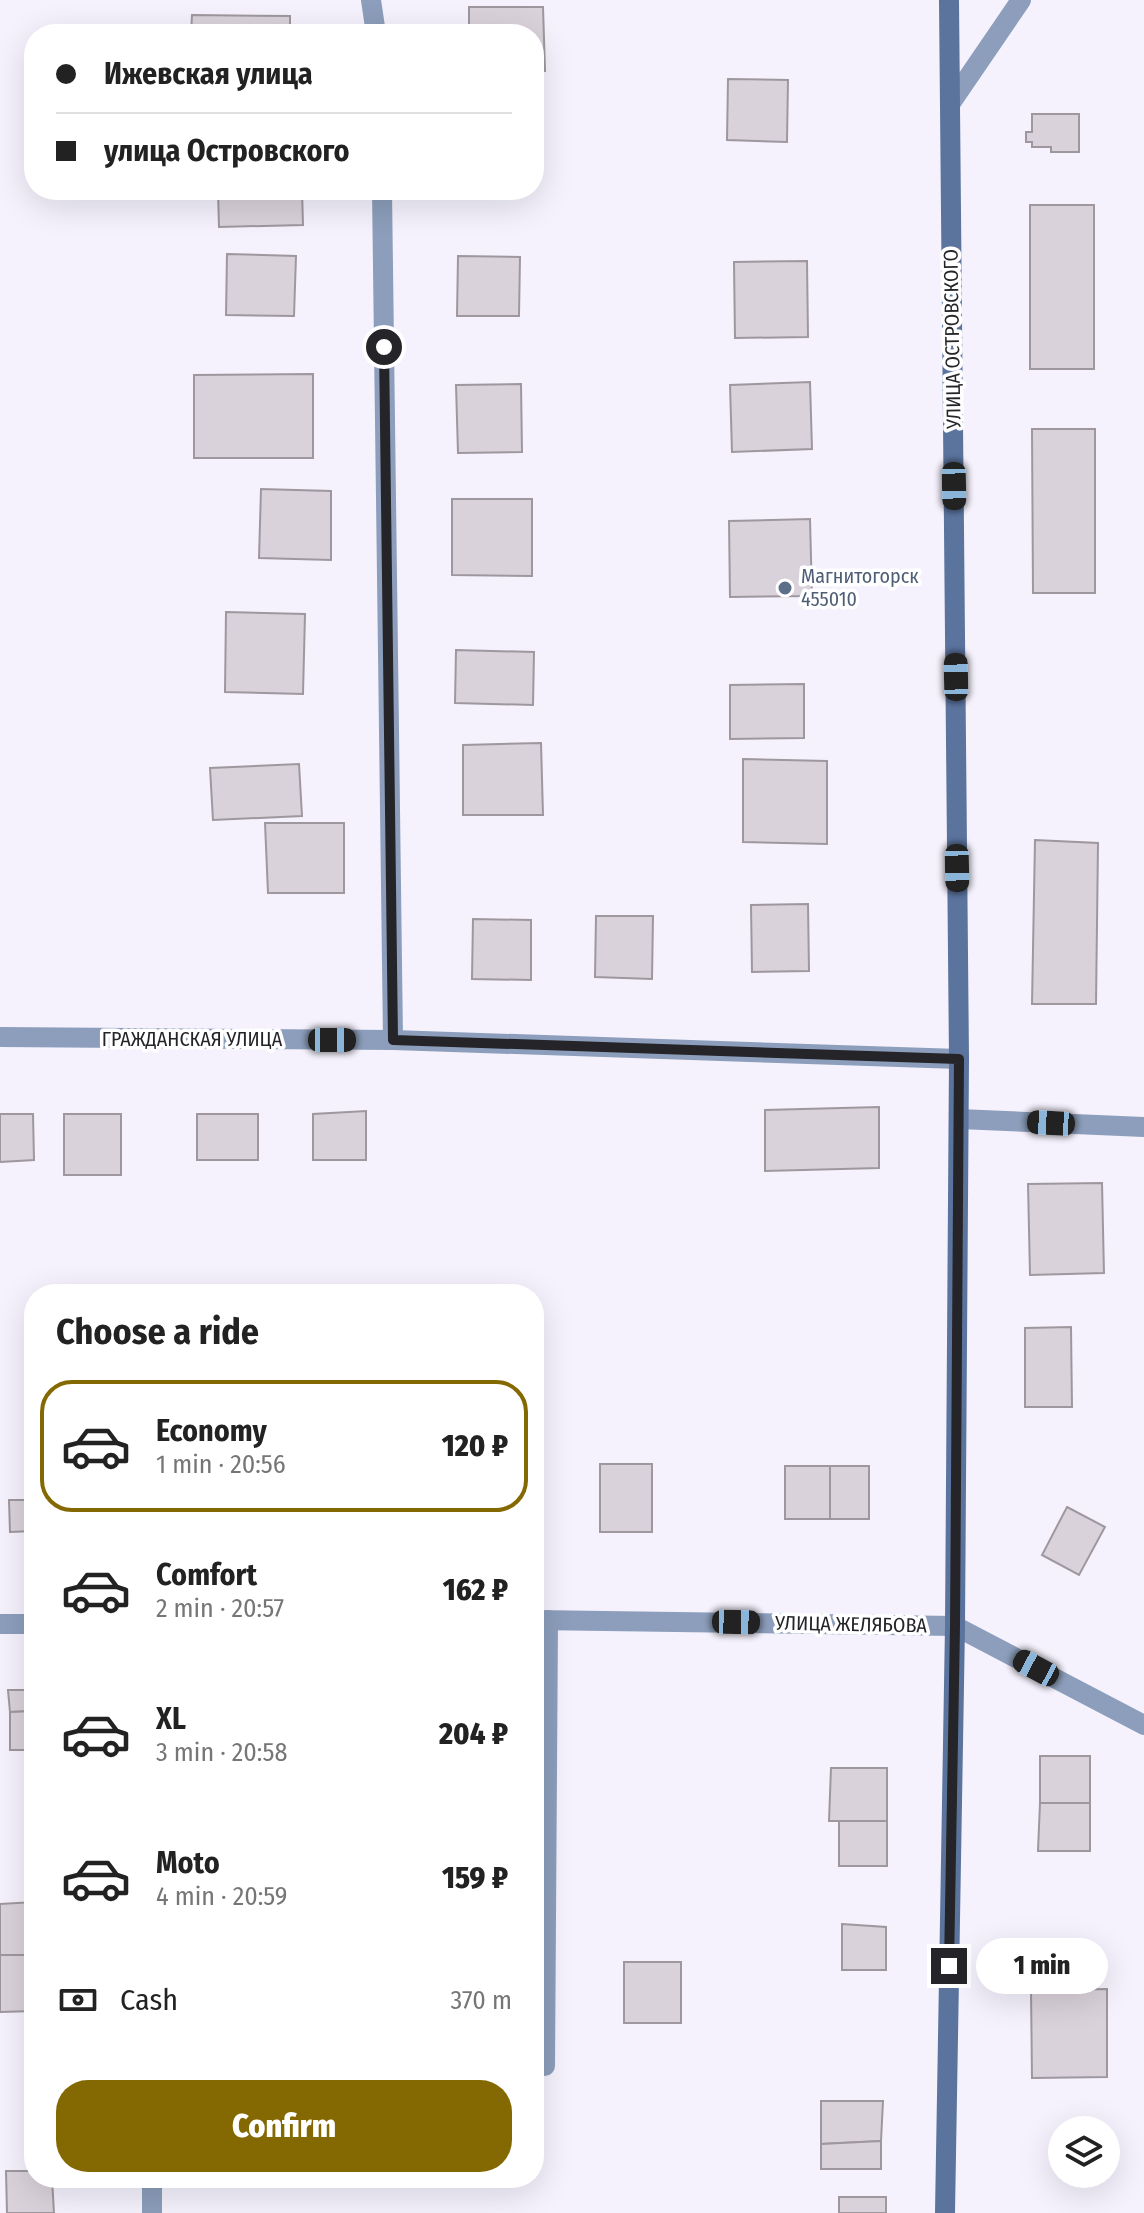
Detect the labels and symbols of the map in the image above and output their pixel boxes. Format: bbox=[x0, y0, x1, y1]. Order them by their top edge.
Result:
street label: УЛИЦА ОСТРОВСКОГО bbox=[938, 249, 966, 430]
route start bbox=[366, 329, 402, 365]
car bbox=[942, 462, 966, 510]
place label: Магнитогорск 455010 bbox=[801, 564, 919, 611]
marker: Магнитогорск 455010 bbox=[776, 579, 794, 597]
car bbox=[944, 653, 968, 701]
car bbox=[945, 844, 969, 892]
street label: ГРАЖДАНСКАЯ УЛИЦА bbox=[102, 1027, 283, 1051]
car bbox=[308, 1028, 356, 1052]
car bbox=[1026, 1110, 1076, 1136]
car bbox=[712, 1610, 760, 1634]
street label: УЛИЦА ЖЕЛЯБОВА bbox=[774, 1611, 928, 1637]
car bbox=[1009, 1646, 1063, 1690]
callout: 1 min bbox=[977, 1938, 1109, 1994]
route end bbox=[931, 1948, 967, 1984]

